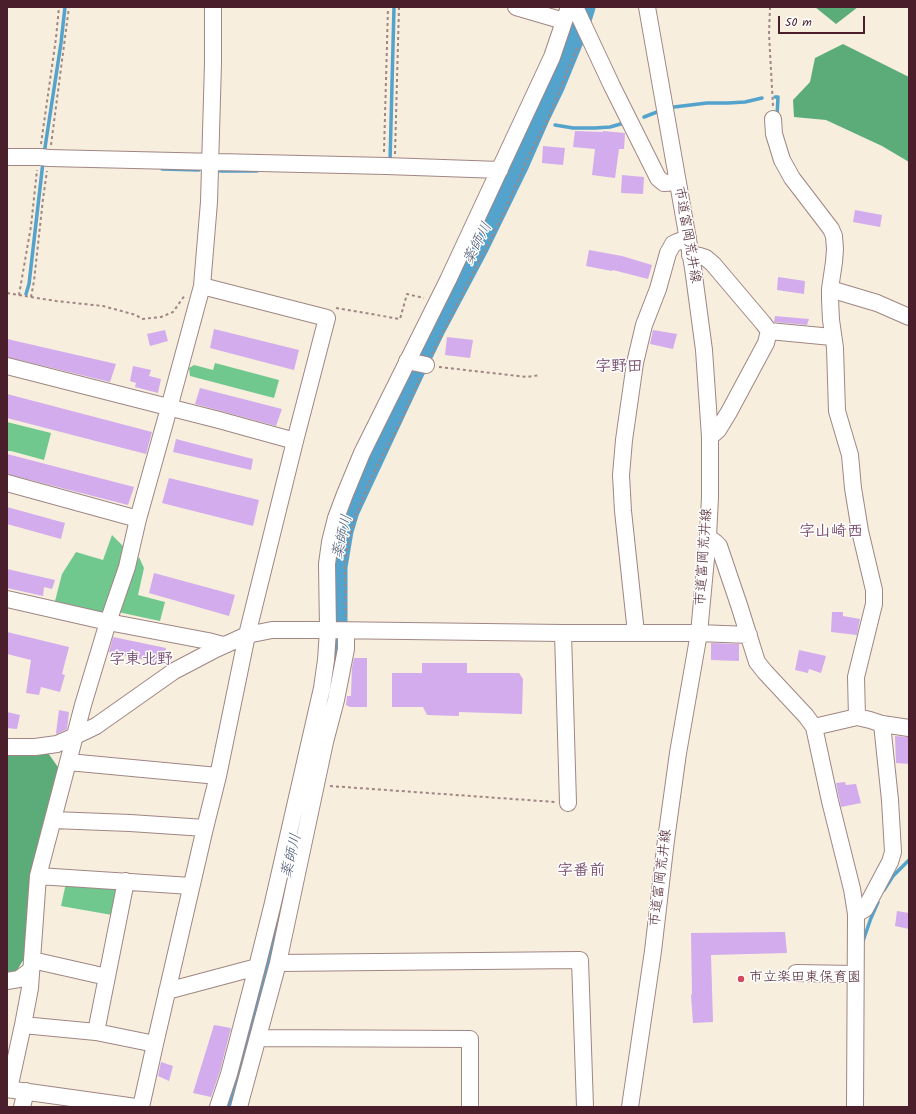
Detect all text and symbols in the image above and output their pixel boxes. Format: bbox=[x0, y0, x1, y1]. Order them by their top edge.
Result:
scale bar bbox=[780, 8, 867, 34]
text: 50 m bbox=[785, 13, 812, 32]
street label: 市道富岡荒井線 bbox=[669, 185, 703, 285]
water label: 薬師川 bbox=[461, 220, 497, 268]
district label: 字野田 bbox=[595, 358, 643, 378]
street label: 市道富岡荒井線 bbox=[693, 508, 717, 606]
water label: 薬師川 bbox=[330, 513, 358, 561]
district label: 字山崎西 bbox=[799, 523, 863, 543]
district label: 字東北野 bbox=[109, 651, 173, 671]
street label: 市道富岡荒井線 bbox=[648, 828, 676, 928]
water label: 薬師川 bbox=[279, 832, 307, 880]
district label: 字番前 bbox=[557, 862, 605, 882]
place label: 市立楽田東保育園 bbox=[749, 971, 861, 987]
marker: 市立楽田東保育園 bbox=[736, 974, 746, 984]

